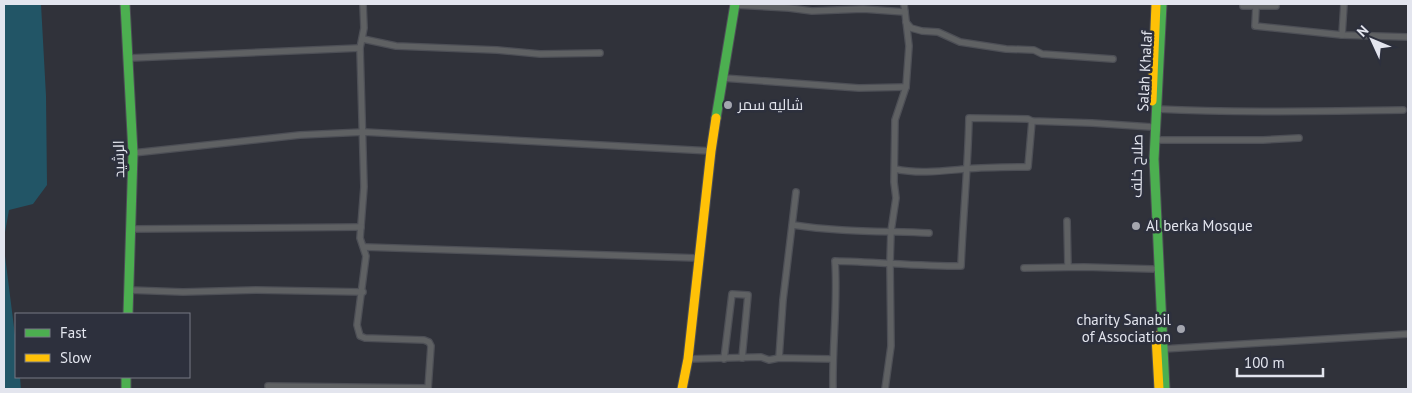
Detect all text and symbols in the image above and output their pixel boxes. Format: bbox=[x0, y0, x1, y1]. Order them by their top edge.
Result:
north arrow bbox=[1347, 15, 1397, 65]
text: N bbox=[1353, 21, 1372, 41]
street label: Salah Khalaf bbox=[1133, 29, 1156, 112]
place label: شاليه سمر bbox=[737, 95, 803, 114]
marker: شاليه سمر bbox=[722, 99, 734, 111]
street label: صلاح خلف bbox=[1126, 134, 1149, 198]
street label: الرشيد bbox=[109, 140, 128, 178]
place label: Al berka Mosque bbox=[1146, 216, 1253, 235]
marker: Al berka Mosque bbox=[1130, 220, 1142, 232]
place label: charity Sanabil of Association bbox=[1076, 310, 1172, 346]
legend bbox=[15, 313, 190, 378]
text: Fast bbox=[60, 323, 87, 342]
marker: charity Sanabil of Association bbox=[1175, 323, 1187, 335]
scale bar bbox=[1237, 346, 1323, 378]
text: Slow bbox=[60, 348, 91, 367]
text: 100 m bbox=[1244, 353, 1285, 372]

